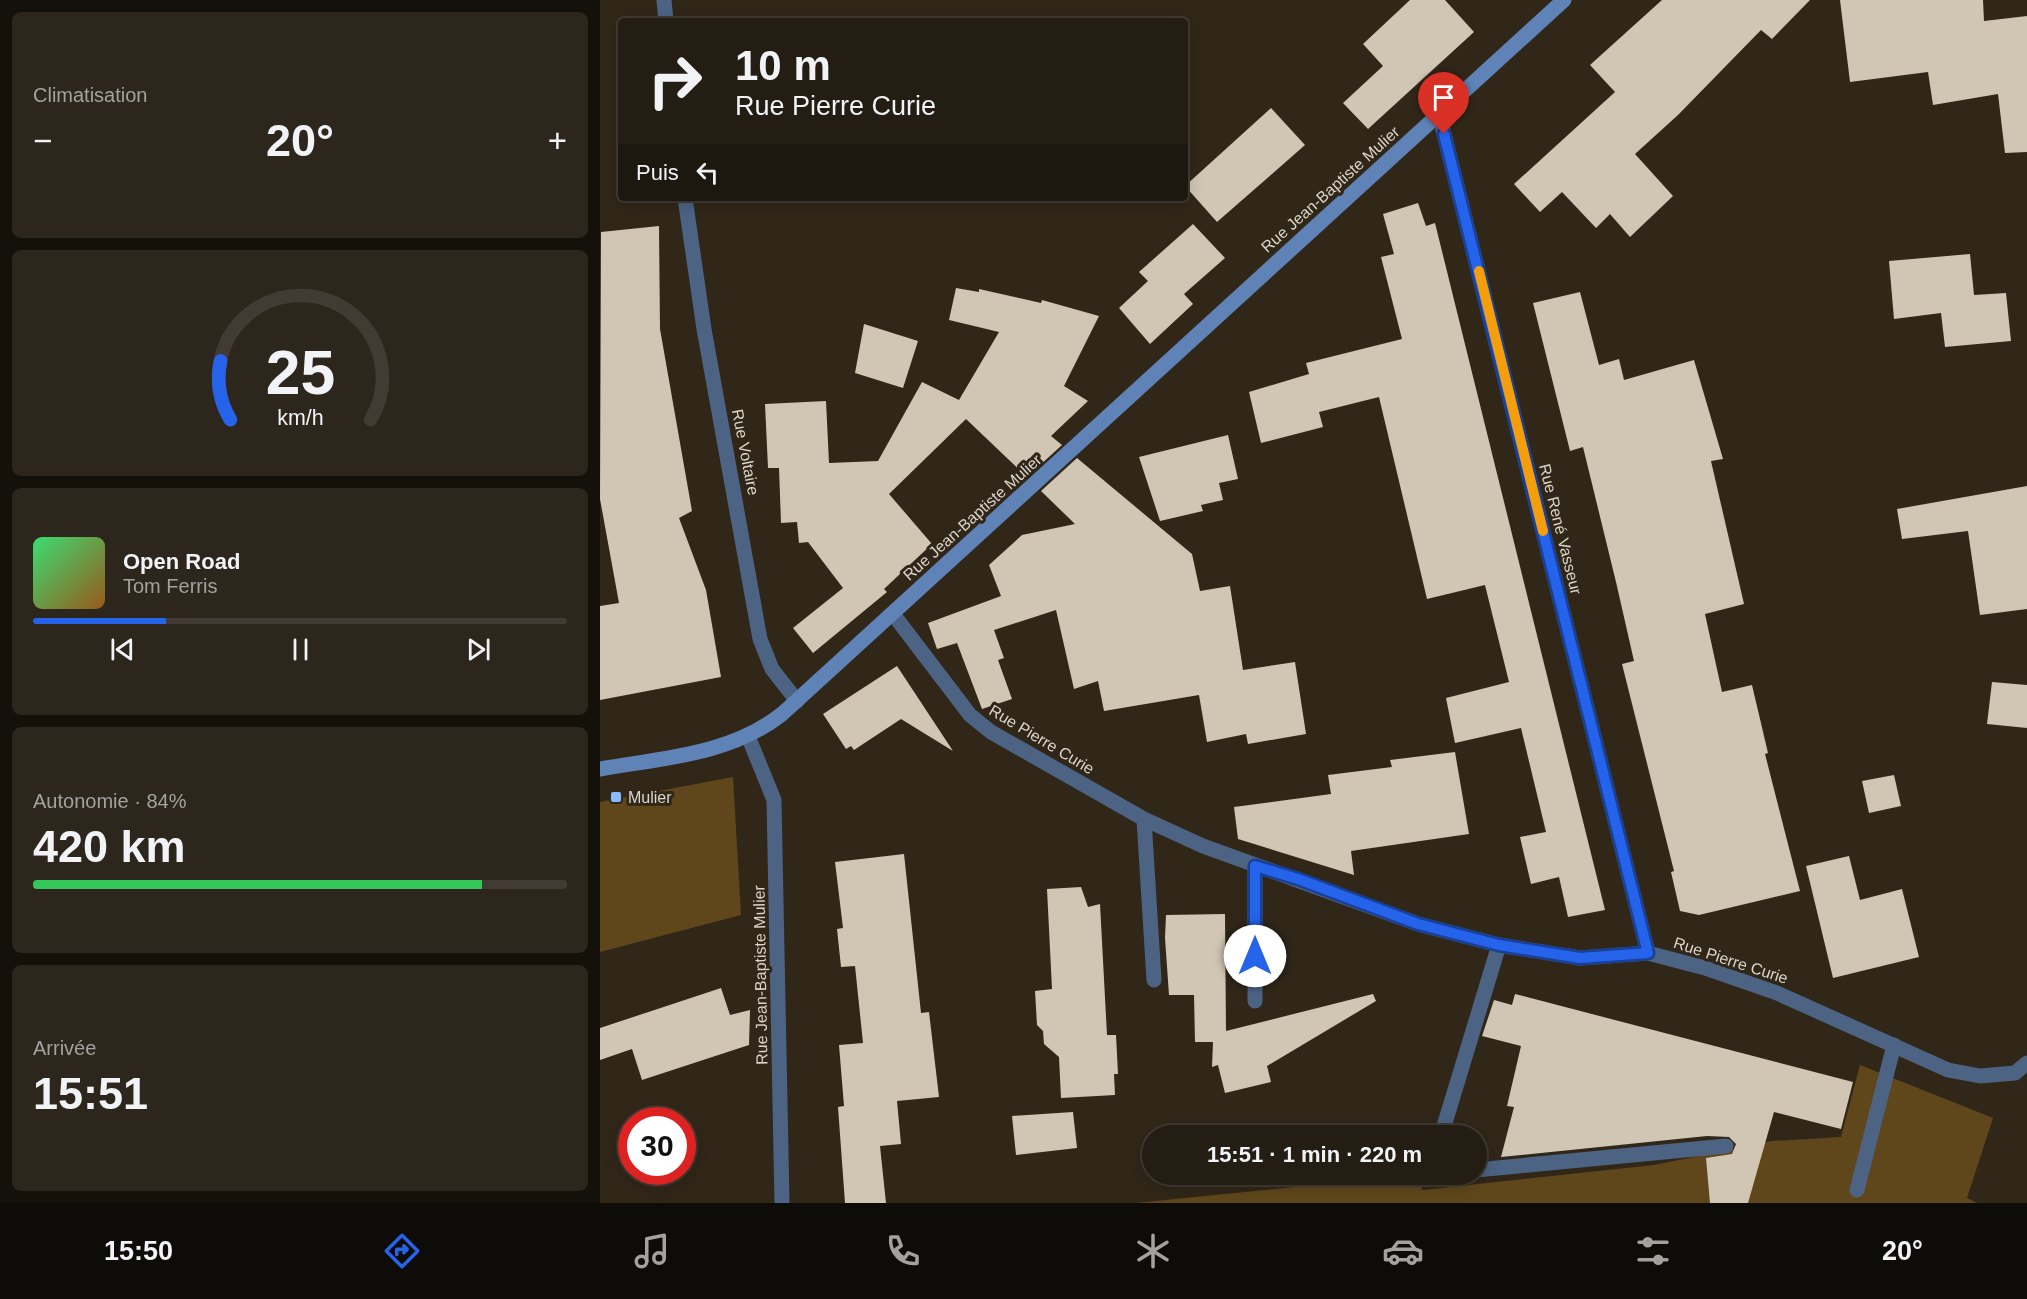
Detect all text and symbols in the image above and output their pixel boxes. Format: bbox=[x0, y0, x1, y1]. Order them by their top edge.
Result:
icon: right bbox=[636, 42, 714, 120]
text: 10 m bbox=[735, 42, 831, 89]
pin bbox=[1418, 72, 1469, 134]
icon: arrive bbox=[1427, 81, 1460, 114]
text: Climatisation bbox=[33, 84, 147, 106]
text: Rue Pierre Curie bbox=[735, 91, 936, 121]
text: 20° bbox=[266, 115, 334, 166]
text: − bbox=[33, 122, 52, 159]
text: + bbox=[548, 122, 567, 159]
street label: Rue Jean-Baptiste Mulier bbox=[1258, 123, 1403, 256]
icon: left bbox=[691, 156, 724, 189]
text: Puis bbox=[636, 160, 679, 185]
text: 25 bbox=[265, 338, 335, 407]
text: km/h bbox=[277, 407, 323, 431]
street label: Rue Voltaire bbox=[729, 408, 762, 497]
street label: Rue Jean-Baptiste Mulier bbox=[900, 451, 1045, 584]
street label: Rue René Vasseur bbox=[1536, 462, 1585, 597]
text: Open Road bbox=[123, 549, 240, 574]
text: Tom Ferris bbox=[123, 575, 217, 597]
icon: previous bbox=[106, 633, 139, 666]
icon: pause bbox=[284, 633, 317, 666]
icon: next bbox=[462, 633, 495, 666]
street label: Rue Pierre Curie bbox=[986, 701, 1097, 777]
place label: Mulier bbox=[628, 789, 672, 806]
text: Autonomie · 84% bbox=[33, 790, 186, 812]
marker: Mulier bbox=[609, 790, 623, 804]
text: 420 km bbox=[33, 821, 186, 872]
street label: Rue Jean-Baptiste Mulier bbox=[750, 884, 771, 1065]
position arrow bbox=[1223, 924, 1287, 988]
street label: Rue Pierre Curie bbox=[1672, 934, 1790, 987]
text: Arrivée bbox=[33, 1037, 96, 1059]
text: 15:51 bbox=[33, 1068, 148, 1119]
speed limit sign: 30 bbox=[618, 1107, 696, 1185]
text: 15:51 · 1 min · 220 m bbox=[1207, 1142, 1422, 1167]
icon: directions bbox=[381, 1230, 423, 1272]
icon: music bbox=[631, 1230, 673, 1272]
icon: phone bbox=[882, 1230, 924, 1272]
icon: climate bbox=[1132, 1230, 1174, 1272]
icon: car bbox=[1382, 1230, 1424, 1272]
icon: filters bbox=[1632, 1230, 1674, 1272]
text: 15:50 bbox=[104, 1236, 173, 1266]
text: 20° bbox=[1882, 1236, 1923, 1266]

